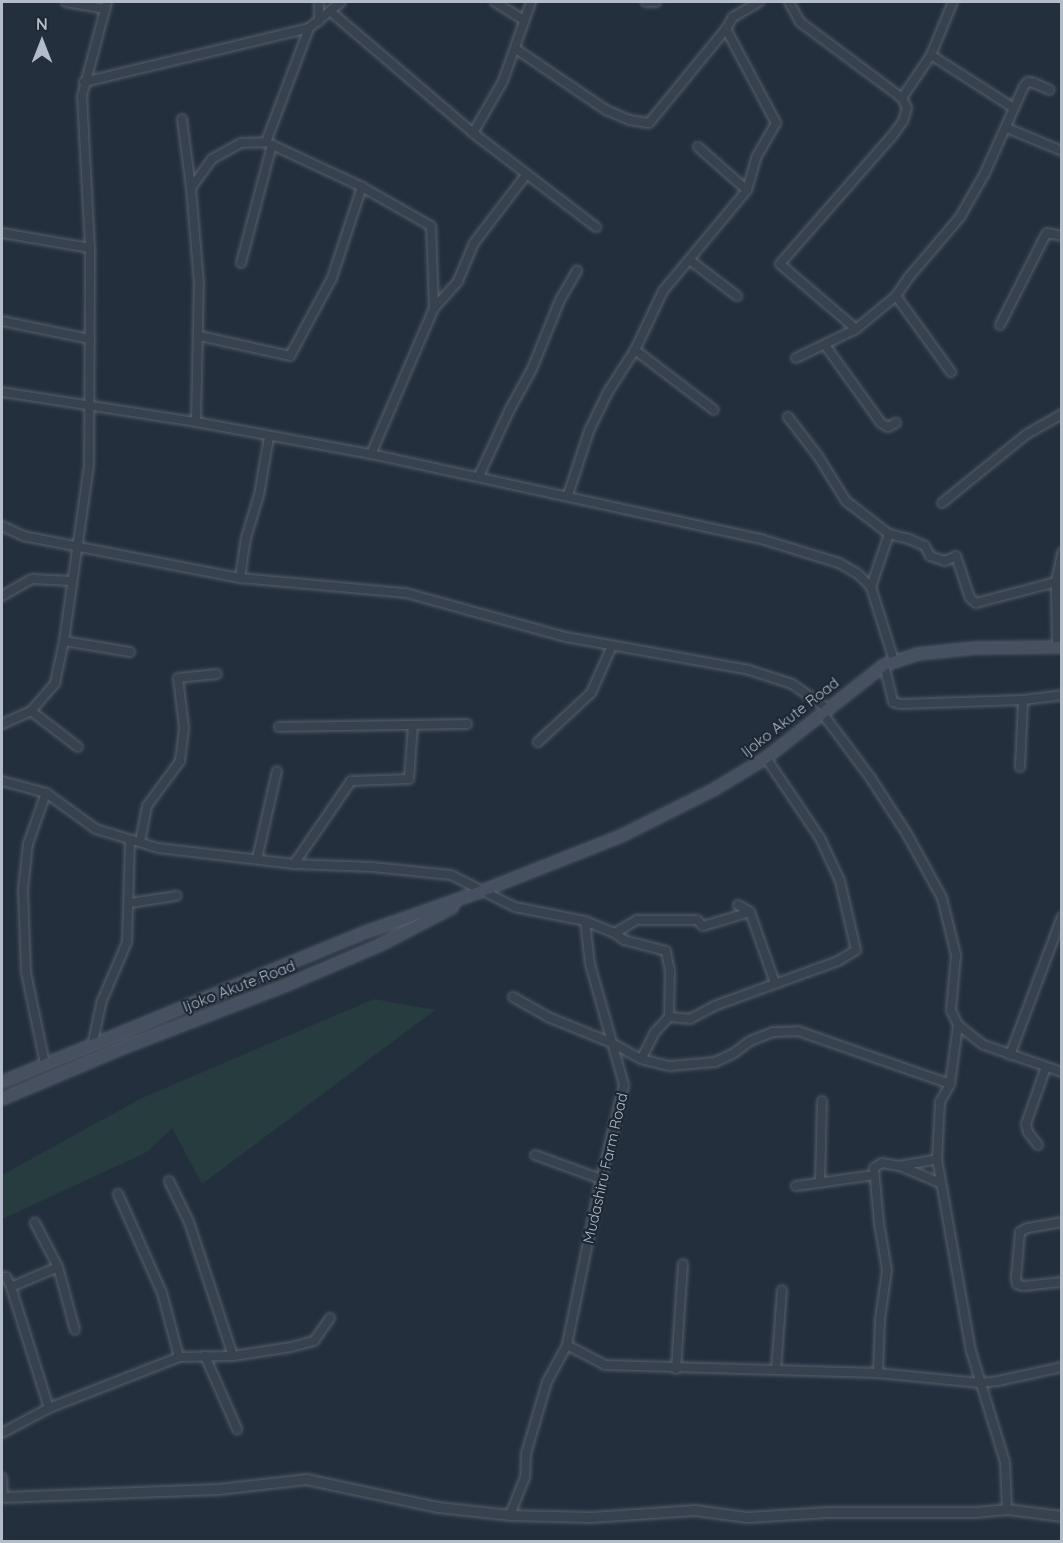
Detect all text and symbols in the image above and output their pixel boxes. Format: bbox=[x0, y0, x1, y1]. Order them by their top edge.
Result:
north arrow bbox=[12, 12, 72, 72]
text: N bbox=[36, 14, 48, 34]
street label: Ijoko Akute Road bbox=[738, 673, 842, 761]
street label: Ijoko Akute Road bbox=[180, 956, 298, 1016]
street label: Mudashiru Farm Road bbox=[579, 1091, 631, 1245]

